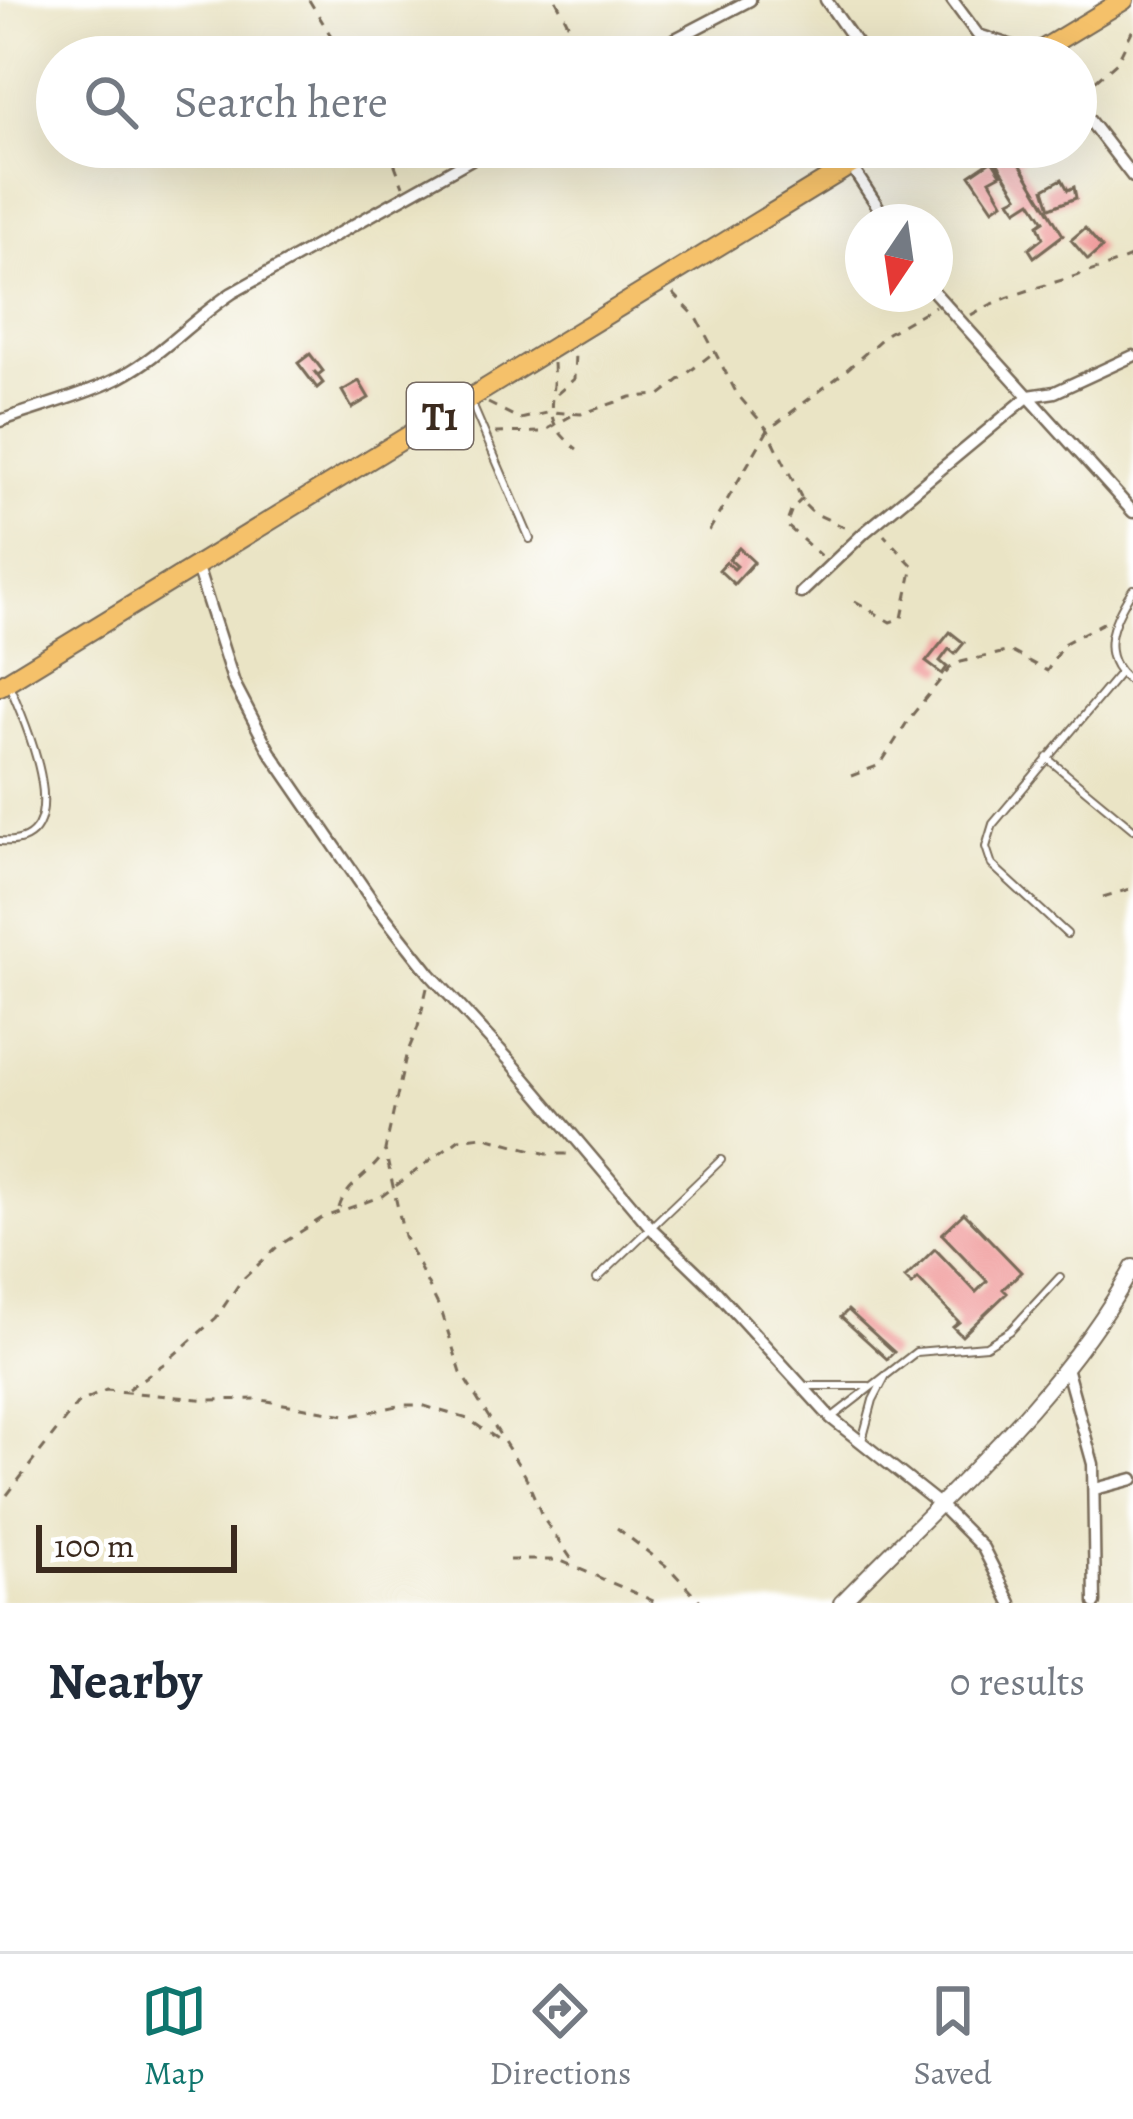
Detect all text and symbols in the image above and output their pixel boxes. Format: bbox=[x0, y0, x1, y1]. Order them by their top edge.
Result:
search box bbox=[36, 36, 1097, 168]
icon: search bbox=[78, 69, 144, 135]
text: Search here bbox=[174, 71, 388, 133]
north arrow bbox=[845, 204, 953, 312]
road number: T1 bbox=[407, 383, 473, 449]
scale bar bbox=[36, 1519, 237, 1572]
text: 100 m bbox=[54, 1523, 134, 1568]
text: Nearby bbox=[48, 1646, 202, 1716]
text: 0 results bbox=[950, 1655, 1085, 1708]
tab: Map bbox=[141, 1978, 207, 2095]
tab: Directions bbox=[490, 1978, 631, 2095]
tab: Saved bbox=[914, 1978, 992, 2095]

